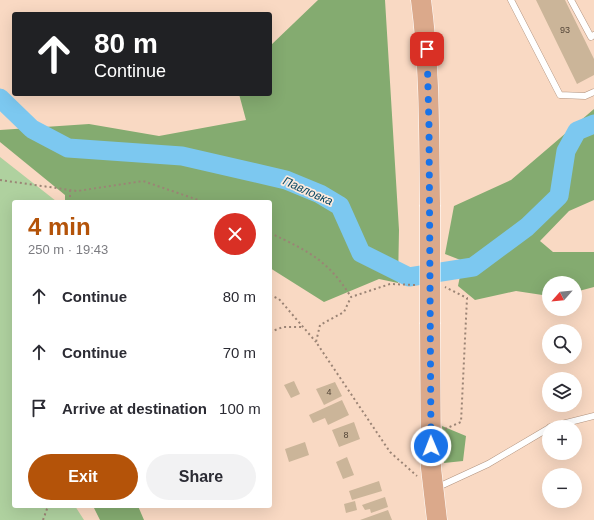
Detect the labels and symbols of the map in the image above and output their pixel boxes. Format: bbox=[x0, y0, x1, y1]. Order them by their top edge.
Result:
house number: 93 bbox=[560, 25, 570, 35]
pin bbox=[410, 32, 444, 66]
water label: Павловка bbox=[281, 174, 335, 208]
north arrow bbox=[542, 276, 582, 316]
house number: 4 bbox=[326, 387, 332, 397]
position arrow bbox=[410, 425, 452, 467]
house number: 8 bbox=[343, 430, 349, 440]

